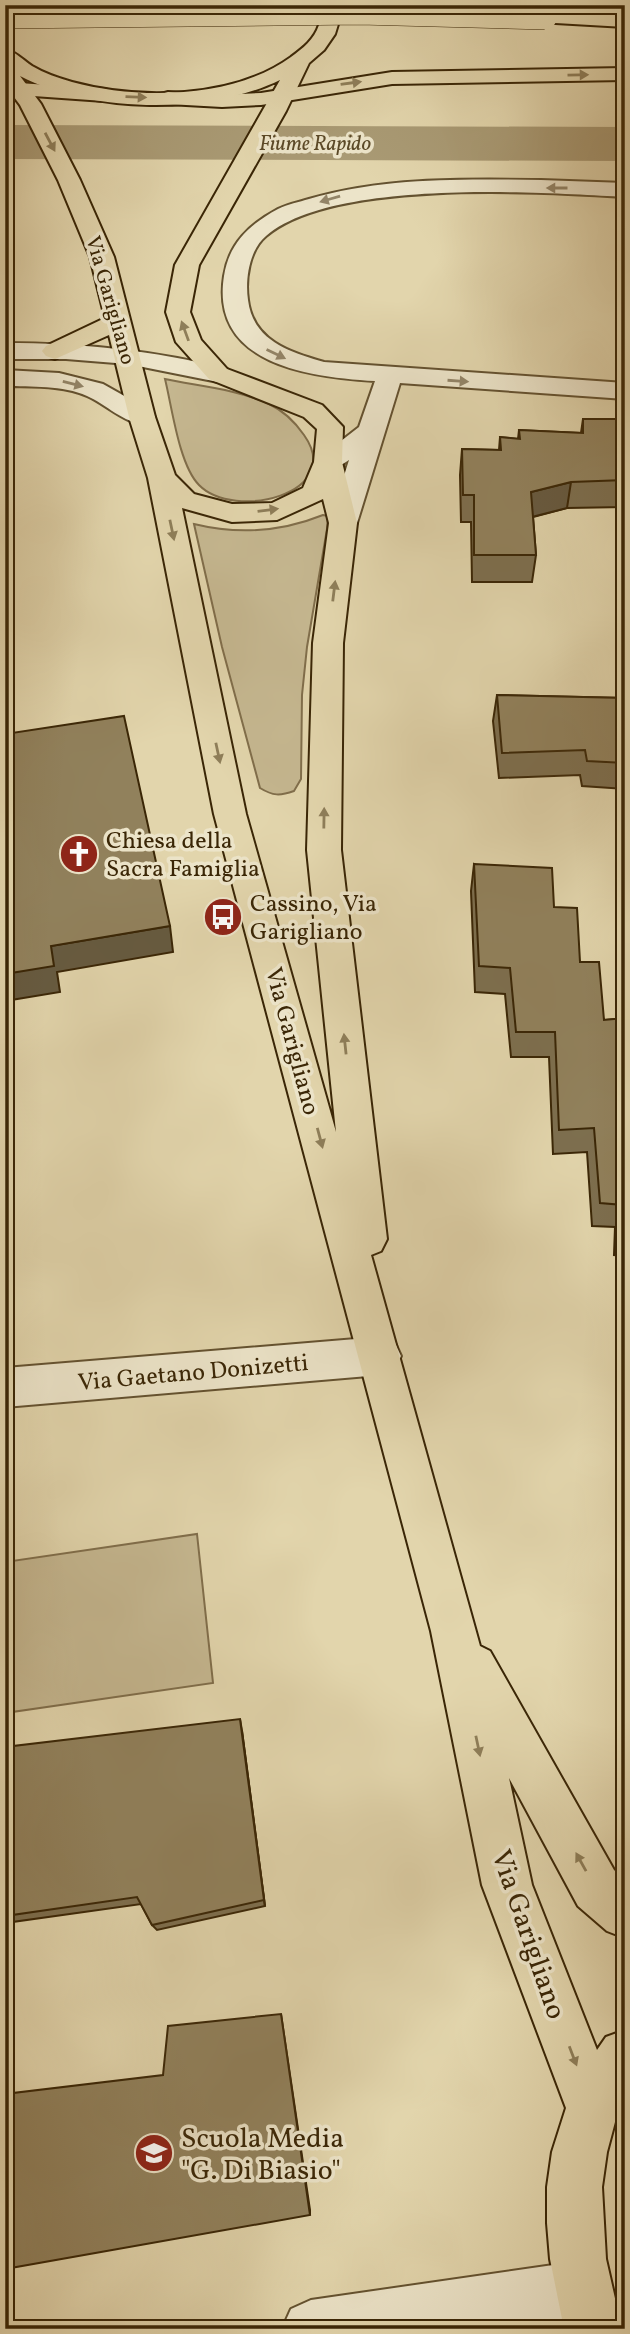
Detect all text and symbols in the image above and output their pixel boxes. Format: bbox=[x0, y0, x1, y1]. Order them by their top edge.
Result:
one-way arrow bbox=[568, 69, 590, 81]
one-way arrow bbox=[340, 78, 362, 89]
one-way arrow bbox=[126, 92, 148, 103]
water label: Fiume Rapido bbox=[259, 130, 371, 159]
one-way arrow bbox=[44, 132, 55, 152]
one-way arrow bbox=[545, 182, 567, 194]
one-way arrow bbox=[319, 194, 341, 205]
street label: Via Garigliano bbox=[77, 233, 142, 368]
one-way arrow bbox=[179, 320, 190, 341]
one-way arrow bbox=[266, 348, 287, 360]
one-way arrow bbox=[447, 376, 469, 387]
one-way arrow bbox=[62, 379, 84, 390]
one-way arrow bbox=[257, 505, 279, 516]
one-way arrow bbox=[167, 519, 178, 541]
one-way arrow bbox=[329, 580, 340, 602]
one-way arrow bbox=[212, 742, 223, 764]
one-way arrow bbox=[319, 807, 330, 829]
place label: Chiesa della Sacra Famiglia bbox=[106, 825, 260, 887]
church icon: Chiesa della Sacra Famiglia bbox=[58, 833, 100, 875]
place label: Cassino, Via Garigliano bbox=[250, 888, 377, 950]
bus stop icon: Cassino, Via Garigliano bbox=[202, 896, 244, 938]
street label: Via Garigliano bbox=[255, 964, 327, 1119]
one-way arrow bbox=[340, 1033, 351, 1055]
one-way arrow bbox=[315, 1128, 326, 1150]
street label: Via Gaetano Donizetti bbox=[76, 1347, 310, 1401]
one-way arrow bbox=[473, 1735, 484, 1757]
street label: Via Garigliano bbox=[480, 1845, 575, 2025]
one-way arrow bbox=[575, 1852, 587, 1872]
one-way arrow bbox=[567, 2046, 578, 2067]
place label: Scuola Media "G. Di Biasio" bbox=[181, 2120, 344, 2191]
school or university icon: Scuola Media "G. Di Biasio" bbox=[133, 2132, 175, 2174]

